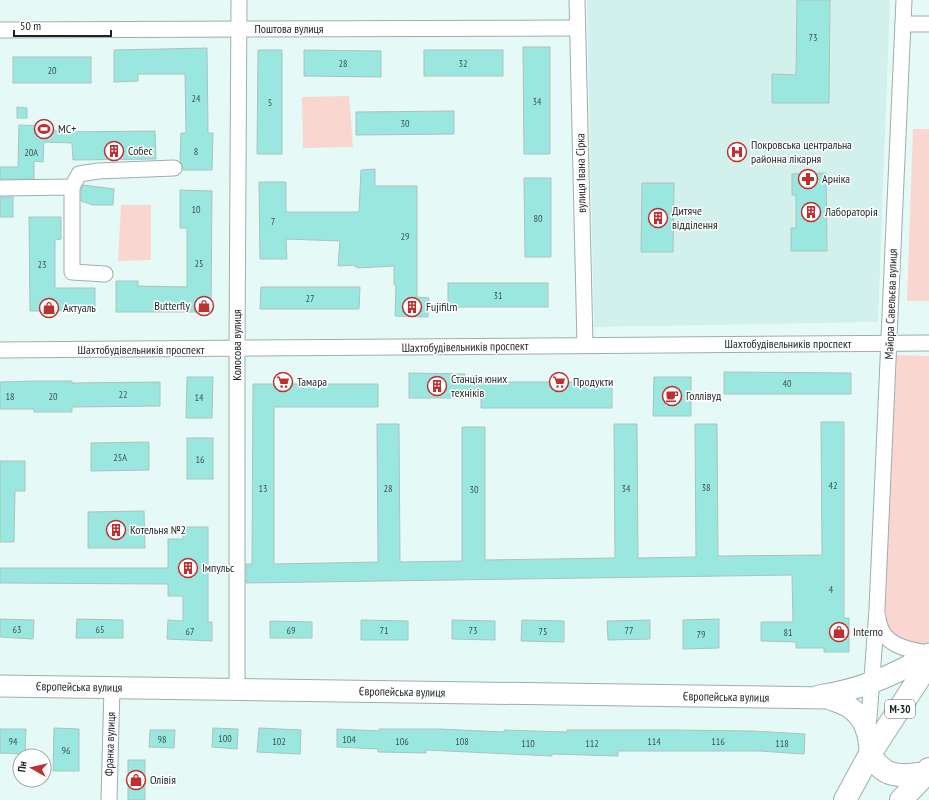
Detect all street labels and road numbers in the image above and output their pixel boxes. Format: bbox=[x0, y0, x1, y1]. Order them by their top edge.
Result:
street label: Поштова вулиця bbox=[255, 21, 324, 36]
street label: вулиця Івана Сірка bbox=[572, 133, 589, 213]
street label: Майора Савельєва вулиця bbox=[881, 248, 900, 360]
street label: Колосова вулиця bbox=[229, 309, 244, 381]
street label: Шахтобудівельників проспект bbox=[725, 336, 852, 351]
street label: Шахтобудівельників проспект bbox=[401, 338, 529, 355]
street label: Шахтобудівельників проспект bbox=[78, 342, 205, 357]
street label: Європейська вулиця bbox=[36, 678, 123, 695]
street label: Європейська вулиця bbox=[359, 683, 446, 700]
street label: Європейська вулиця bbox=[683, 688, 770, 705]
road number: М-30 bbox=[885, 700, 915, 718]
street label: Франка вулиця bbox=[101, 711, 118, 776]

